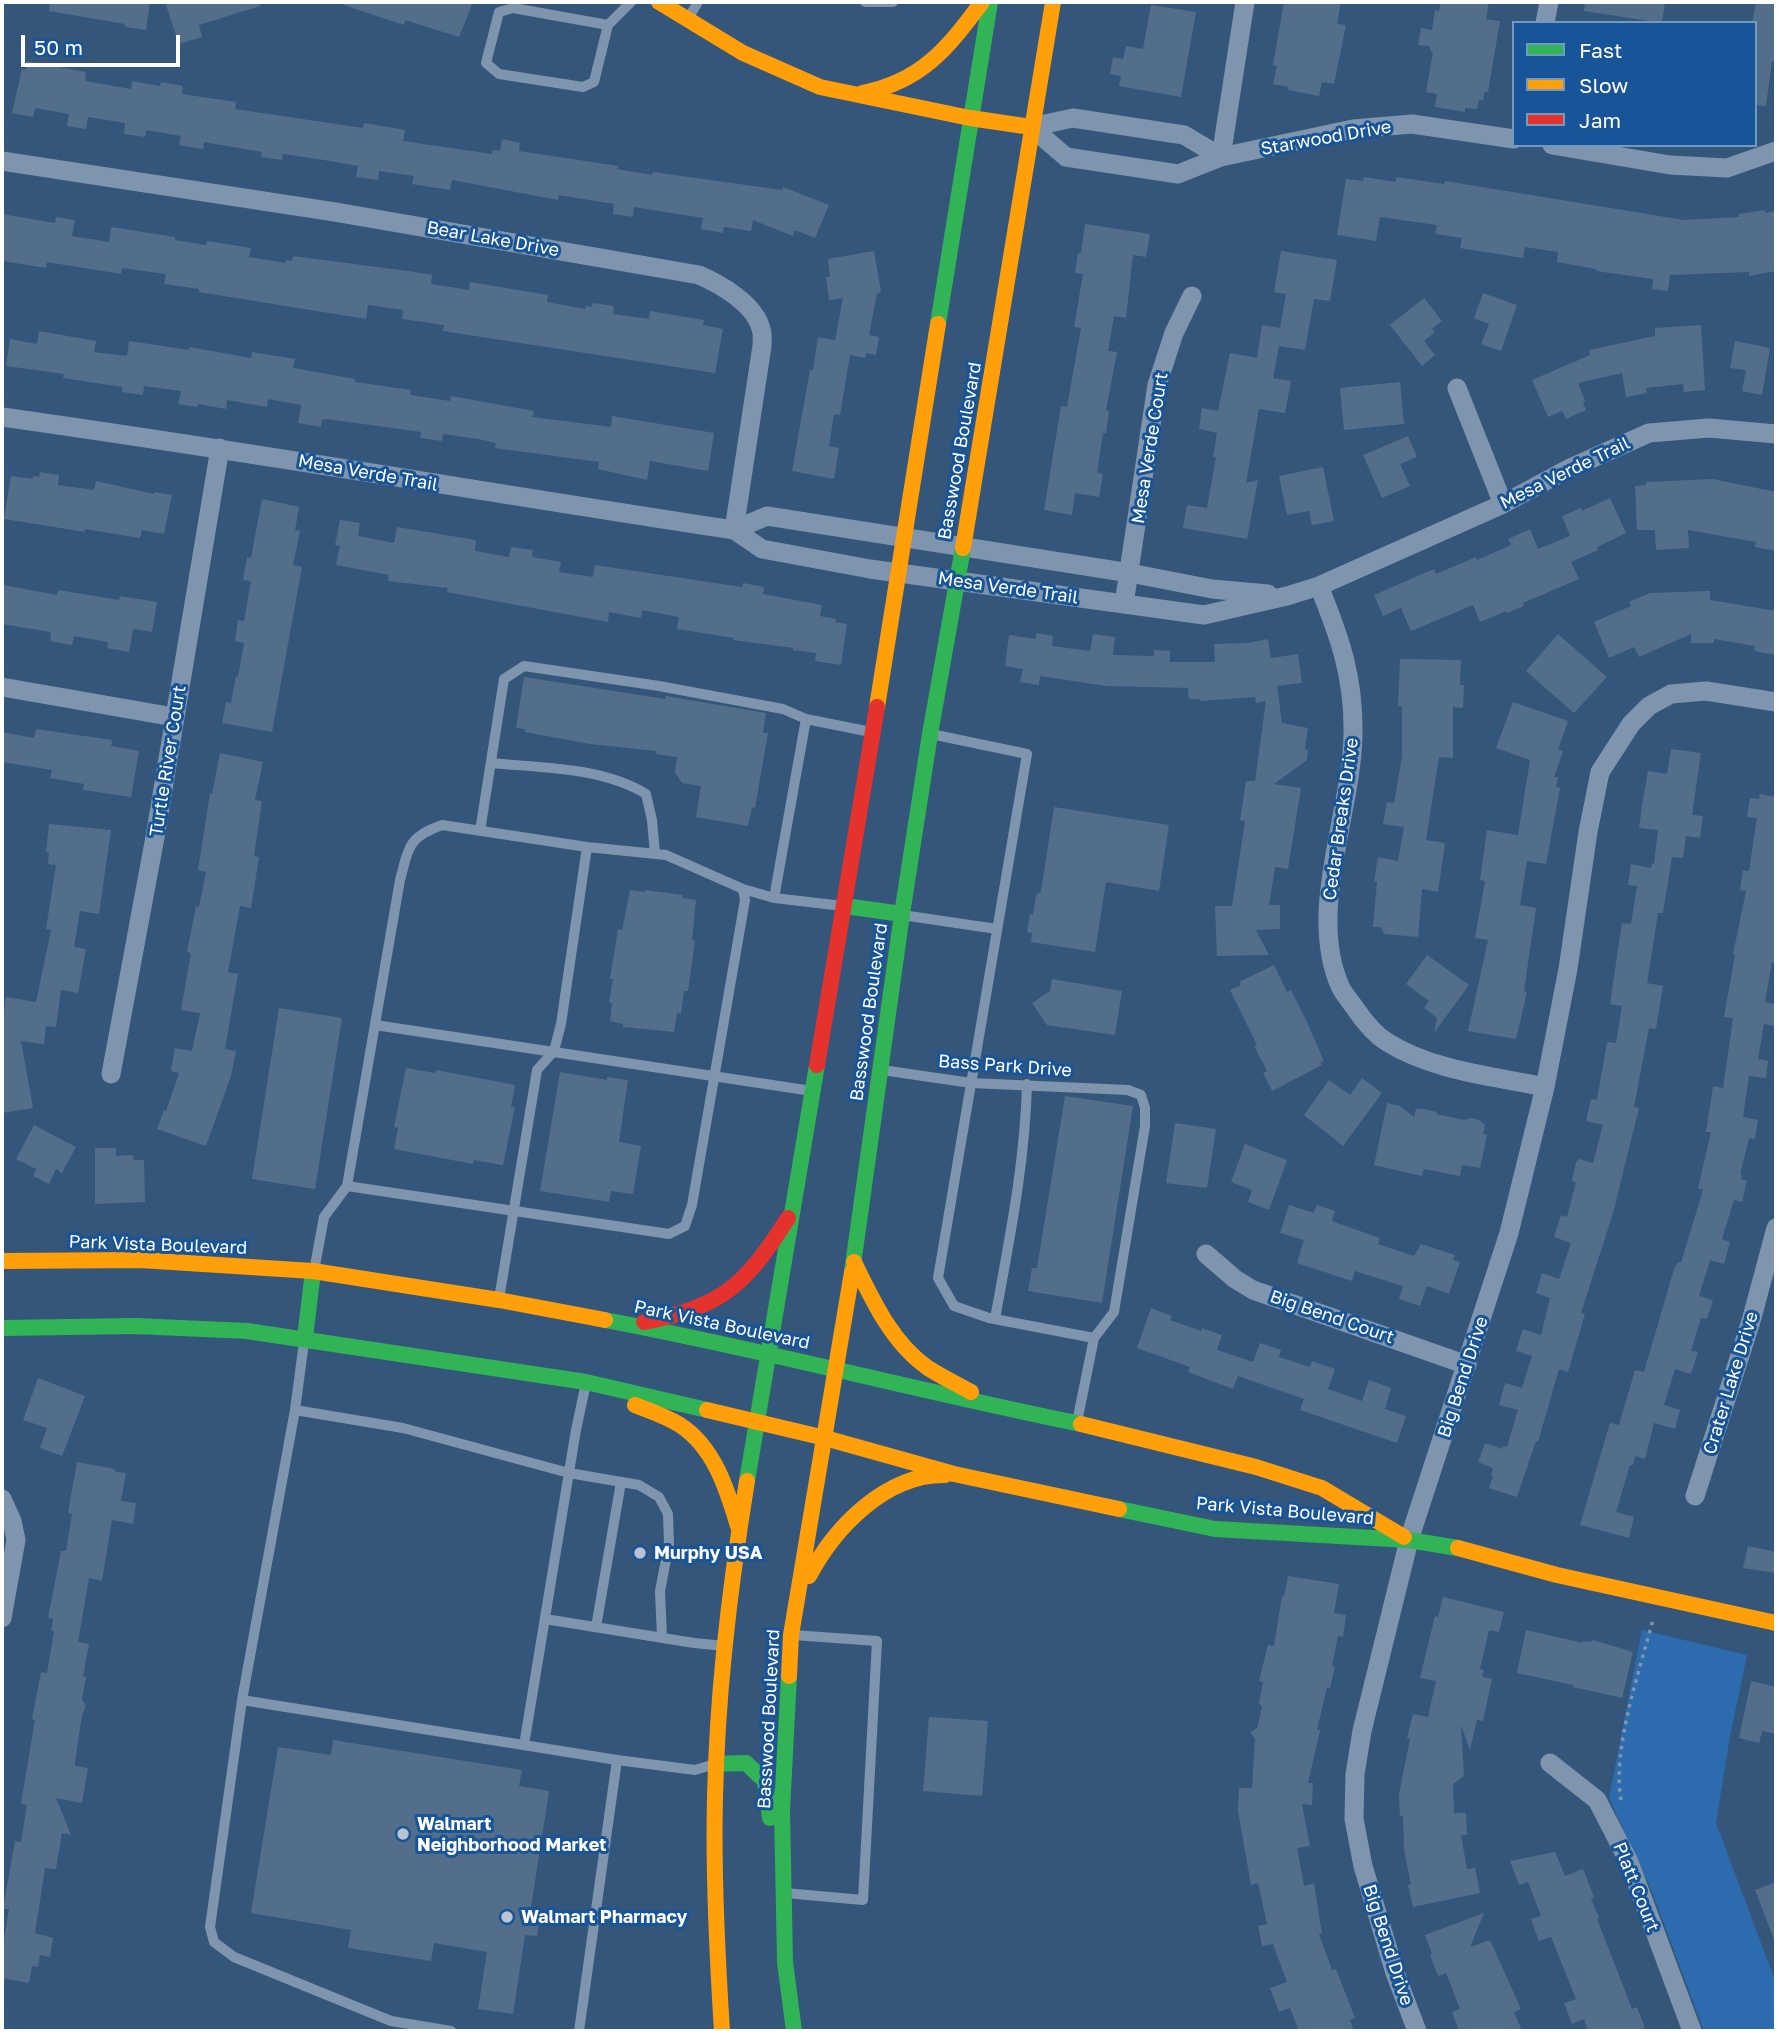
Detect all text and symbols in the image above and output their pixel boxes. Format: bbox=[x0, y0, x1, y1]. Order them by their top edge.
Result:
scale bar bbox=[24, 21, 184, 65]
legend bbox=[1512, 21, 1757, 147]
text: 50 m bbox=[34, 34, 83, 60]
text: Fast bbox=[1579, 37, 1622, 63]
text: Slow bbox=[1579, 72, 1628, 98]
text: Jam bbox=[1579, 107, 1621, 133]
street label: Starwood Drive bbox=[1259, 116, 1393, 160]
street label: Bear Lake Drive bbox=[425, 217, 561, 261]
street label: Basswood Boulevard bbox=[934, 361, 986, 541]
street label: Mesa Verde Court bbox=[1127, 371, 1173, 525]
street label: Mesa Verde Trail bbox=[1497, 432, 1633, 514]
street label: Mesa Verde Trail bbox=[296, 450, 440, 496]
street label: Mesa Verde Trail bbox=[936, 567, 1080, 609]
street label: Turtle River Court bbox=[145, 684, 191, 838]
street label: Cedar Breaks Drive bbox=[1319, 736, 1363, 902]
street label: Basswood Boulevard bbox=[846, 921, 892, 1103]
street label: Bass Park Drive bbox=[937, 1051, 1073, 1081]
street label: Park Vista Boulevard bbox=[68, 1231, 248, 1259]
street label: Big Bend Court bbox=[1267, 1286, 1397, 1348]
street label: Park Vista Boulevard bbox=[632, 1296, 812, 1354]
street label: Crater Lake Drive bbox=[1699, 1309, 1763, 1457]
street label: Big Bend Drive bbox=[1433, 1314, 1493, 1440]
street label: Park Vista Boulevard bbox=[1195, 1492, 1375, 1530]
place label: Murphy USA bbox=[654, 1542, 763, 1564]
marker: Murphy USA bbox=[632, 1545, 648, 1561]
street label: Basswood Boulevard bbox=[754, 1629, 784, 1809]
place label: Walmart Neighborhood Market bbox=[417, 1813, 606, 1856]
marker: Walmart Neighborhood Market bbox=[395, 1826, 411, 1842]
street label: Platt Court bbox=[1608, 1839, 1664, 1935]
street label: Big Bend Drive bbox=[1358, 1882, 1418, 2008]
place label: Walmart Pharmacy bbox=[521, 1906, 687, 1928]
marker: Walmart Pharmacy bbox=[499, 1909, 515, 1925]

